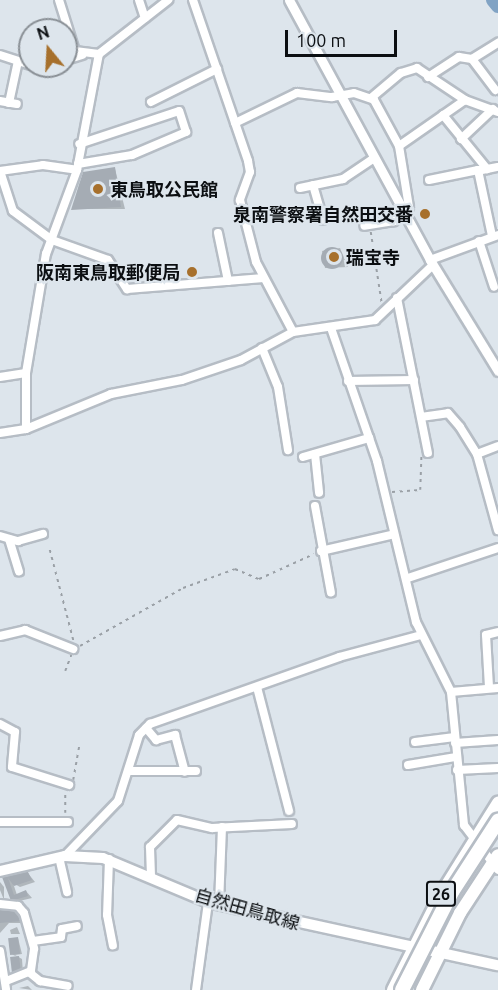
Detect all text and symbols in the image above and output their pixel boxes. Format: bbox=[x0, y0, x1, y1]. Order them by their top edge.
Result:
north arrow bbox=[18, 18, 78, 78]
scale bar bbox=[288, 18, 400, 56]
text: N bbox=[35, 22, 52, 43]
text: 100 m bbox=[296, 30, 346, 50]
place label: 東鳥取公民館 bbox=[110, 178, 218, 200]
marker: 東鳥取公民館 bbox=[91, 182, 105, 196]
place label: 泉南警察署自然田交番 bbox=[233, 203, 413, 225]
marker: 泉南警察署自然田交番 bbox=[418, 207, 432, 221]
place label: 瑞宝寺 bbox=[346, 246, 400, 268]
marker: 瑞宝寺 bbox=[327, 250, 341, 264]
place label: 阪南東鳥取郵便局 bbox=[36, 261, 180, 283]
marker: 阪南東鳥取郵便局 bbox=[185, 265, 199, 279]
road number: 26 bbox=[424, 881, 458, 907]
street label: 自然田鳥取線 bbox=[192, 884, 302, 934]

